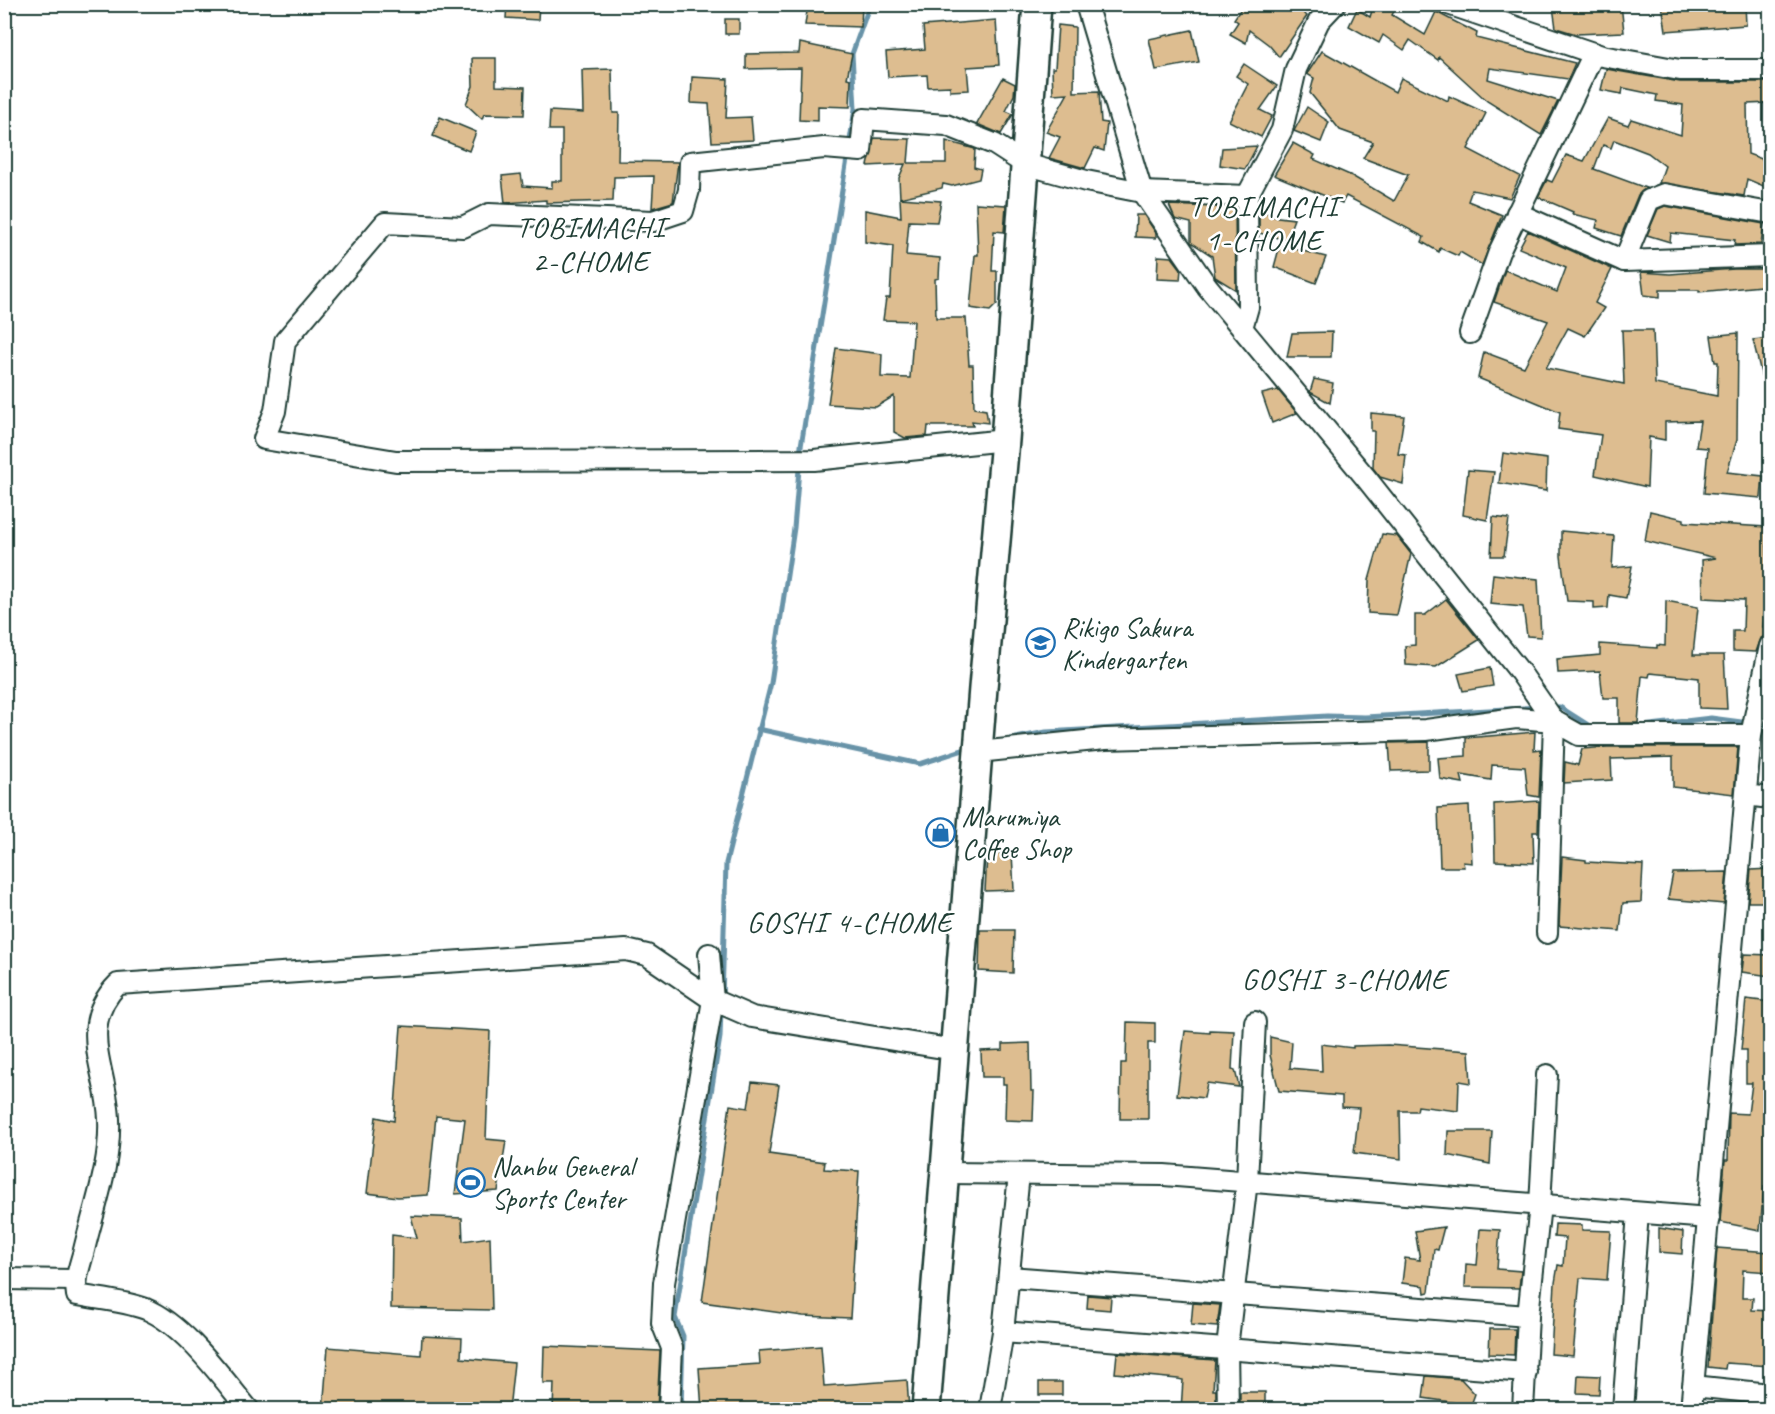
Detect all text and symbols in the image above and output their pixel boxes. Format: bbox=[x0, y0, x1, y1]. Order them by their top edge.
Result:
district label: TOBIMACHI 1-CHOME bbox=[1189, 187, 1344, 259]
district label: TOBIMACHI 2-CHOME bbox=[516, 208, 671, 280]
place label: Rikigo Sakura Kindergarten bbox=[1062, 610, 1195, 677]
school or university icon: Rikigo Sakura Kindergarten bbox=[1025, 627, 1057, 659]
place label: Marumiya Coffee Shop bbox=[962, 799, 1073, 866]
shop icon: Marumiya Coffee Shop bbox=[925, 816, 957, 848]
district label: GOSHI 4-CHOME bbox=[747, 903, 956, 941]
district label: GOSHI 3-CHOME bbox=[1242, 960, 1451, 998]
place label: Nanbu General Sports Center bbox=[492, 1149, 639, 1216]
sports icon: Nanbu General Sports Center bbox=[455, 1166, 487, 1198]

